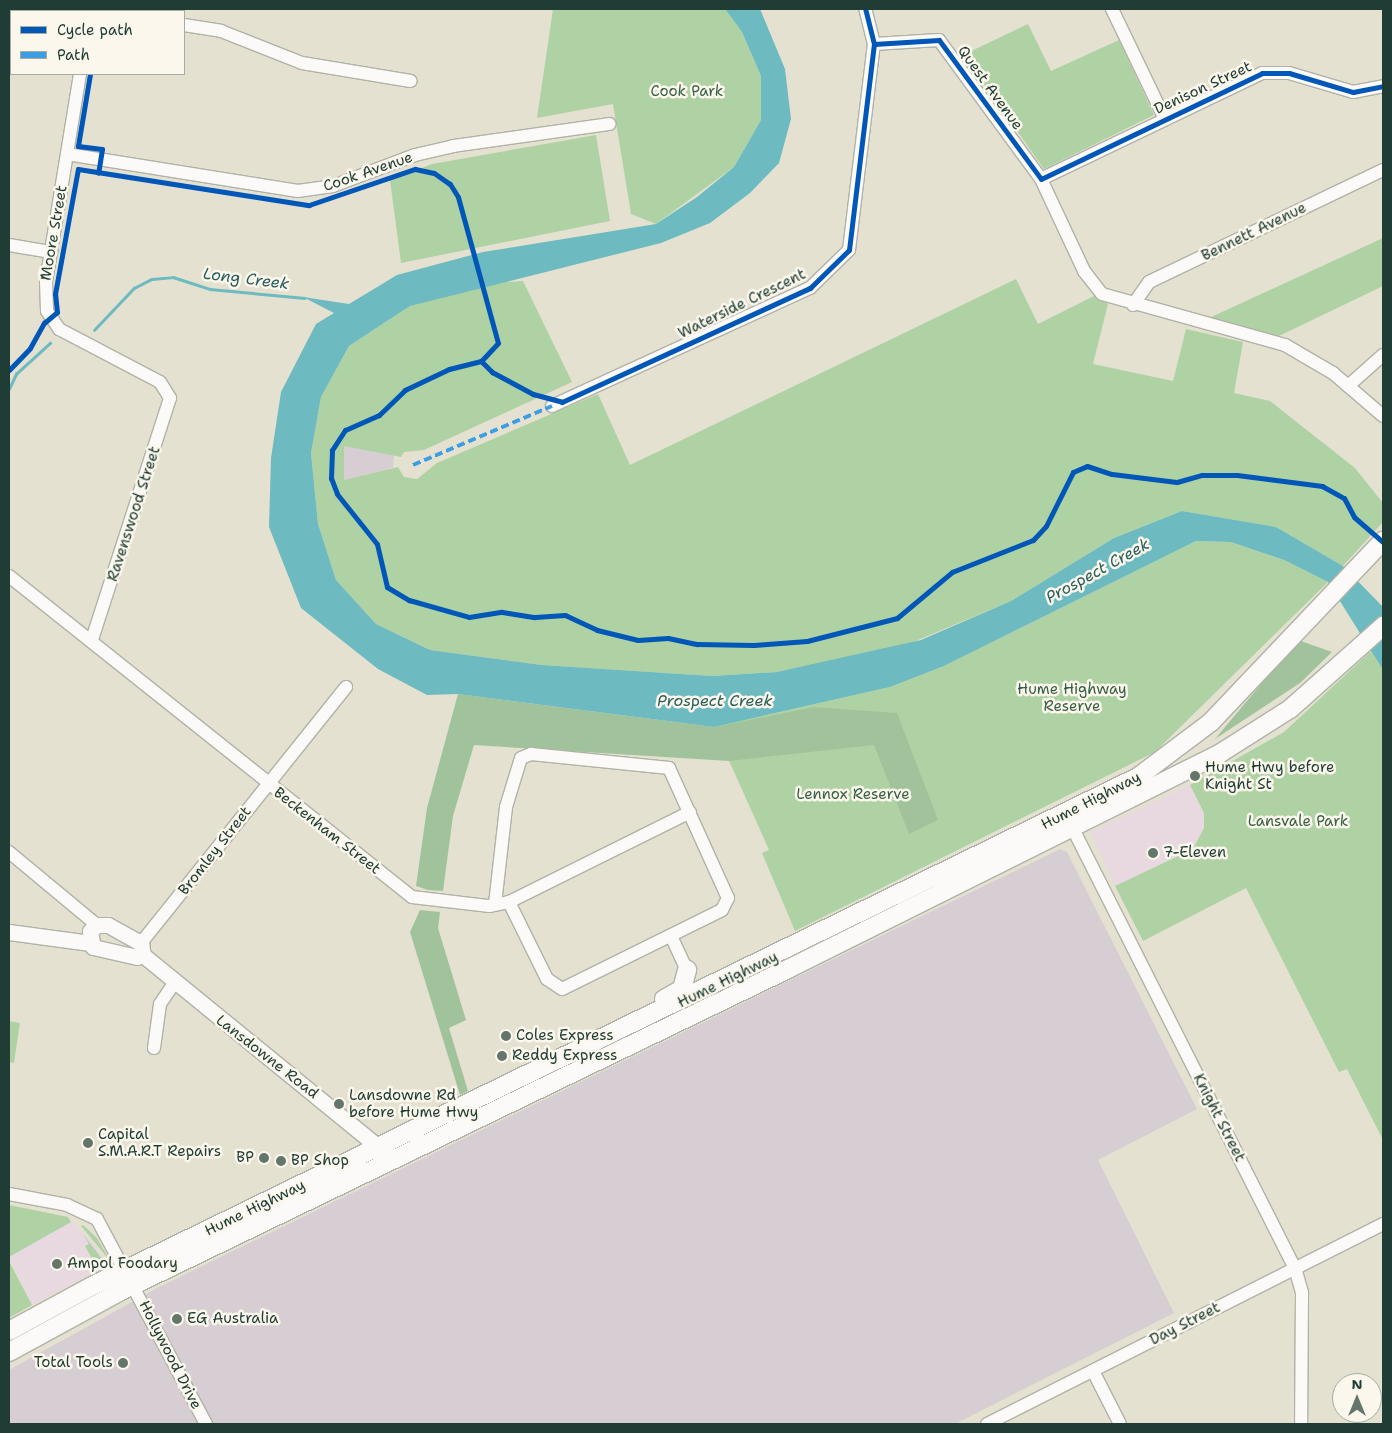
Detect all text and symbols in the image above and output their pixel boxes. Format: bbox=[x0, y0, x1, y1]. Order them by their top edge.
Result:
legend bbox=[10, 10, 185, 75]
text: Cycle path bbox=[57, 20, 133, 40]
street label: Quest Avenue bbox=[954, 43, 1026, 133]
text: Path bbox=[57, 45, 90, 65]
street label: Denison Street bbox=[1151, 58, 1255, 118]
park label: Cook Park bbox=[651, 83, 723, 101]
street label: Cook Avenue bbox=[321, 148, 415, 196]
street label: Moore Street bbox=[37, 184, 71, 282]
street label: Bennett Avenue bbox=[1199, 199, 1309, 265]
water label: Long Creek bbox=[202, 264, 290, 294]
street label: Waterside Crescent bbox=[675, 265, 809, 343]
street label: Ravenswood Street bbox=[104, 444, 164, 584]
water label: Prospect Creek bbox=[1043, 535, 1153, 607]
park label: Hume Highway Reserve bbox=[1017, 680, 1127, 715]
water label: Prospect Creek bbox=[657, 691, 773, 711]
place label: Hume Hwy before Knight St bbox=[1205, 758, 1334, 793]
street label: Hume Highway bbox=[1038, 768, 1144, 834]
marker: Hume Hwy before Knight St bbox=[1189, 770, 1201, 782]
street label: Beckenham Street bbox=[270, 784, 384, 878]
park label: Lennox Reserve bbox=[796, 786, 910, 804]
street label: Bromley Street bbox=[175, 803, 255, 899]
park label: Lansvale Park bbox=[1248, 813, 1348, 831]
place label: 7-Eleven bbox=[1163, 844, 1226, 862]
marker: 7-Eleven bbox=[1147, 847, 1159, 859]
street label: Hume Highway bbox=[675, 948, 781, 1012]
street label: Lansdowne Road bbox=[212, 1011, 322, 1103]
place label: Coles Express bbox=[516, 1027, 614, 1045]
marker: Coles Express bbox=[500, 1030, 512, 1042]
place label: Reddy Express bbox=[512, 1047, 617, 1065]
marker: Reddy Express bbox=[496, 1050, 508, 1062]
street label: Knight Street bbox=[1189, 1071, 1249, 1165]
place label: Lansdowne Rd before Hume Hwy bbox=[349, 1086, 478, 1121]
marker: Lansdowne Rd before Hume Hwy bbox=[333, 1098, 345, 1110]
place label: Capital S.M.A.R.T Repairs bbox=[98, 1125, 221, 1160]
marker: Capital S.M.A.R.T Repairs bbox=[82, 1137, 94, 1149]
place label: BP bbox=[236, 1149, 254, 1167]
marker: BP bbox=[258, 1152, 270, 1164]
place label: BP Shop bbox=[291, 1152, 349, 1170]
marker: BP Shop bbox=[275, 1155, 287, 1167]
street label: Hume Highway bbox=[202, 1176, 308, 1240]
place label: Ampol Foodary bbox=[67, 1255, 178, 1273]
marker: Ampol Foodary bbox=[51, 1258, 63, 1270]
street label: Hollywood Drive bbox=[135, 1298, 205, 1412]
street label: Day Street bbox=[1147, 1299, 1223, 1349]
place label: EG Australia bbox=[187, 1310, 278, 1328]
marker: EG Australia bbox=[171, 1313, 183, 1325]
place label: Total Tools bbox=[34, 1354, 113, 1372]
marker: Total Tools bbox=[117, 1357, 129, 1369]
north arrow bbox=[1332, 1373, 1382, 1423]
text: N bbox=[1351, 1375, 1363, 1393]

